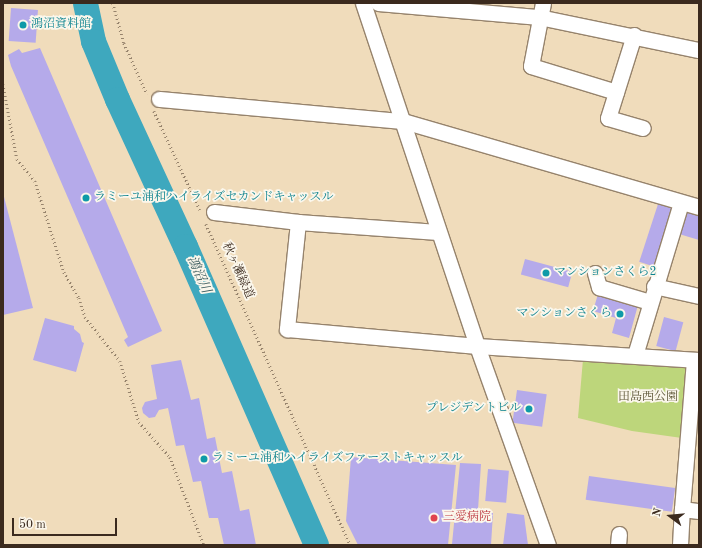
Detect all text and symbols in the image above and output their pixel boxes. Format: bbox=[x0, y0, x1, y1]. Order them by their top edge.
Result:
place label: 鴻沼資料館 bbox=[31, 18, 91, 32]
marker: 鴻沼資料館 bbox=[18, 20, 28, 30]
place label: ラミーユ浦和ハイライズセカンドキャッスル bbox=[94, 191, 334, 205]
marker: ラミーユ浦和ハイライズセカンドキャッスル bbox=[81, 193, 91, 203]
street label: 秋ヶ瀬緑道 bbox=[218, 241, 256, 301]
water label: 鴻沼川 bbox=[183, 254, 213, 296]
place label: マンションさくら2 bbox=[554, 266, 657, 280]
marker: マンションさくら2 bbox=[541, 268, 551, 278]
place label: マンションさくら bbox=[516, 307, 612, 321]
marker: マンションさくら bbox=[615, 309, 625, 319]
park label: 田島西公園 bbox=[618, 391, 678, 405]
place label: プレジデントビル bbox=[425, 402, 521, 416]
marker: プレジデントビル bbox=[524, 404, 534, 414]
place label: ラミーユ浦和ハイライズファーストキャッスル bbox=[212, 452, 464, 466]
marker: ラミーユ浦和ハイライズファーストキャッスル bbox=[199, 454, 209, 464]
north arrow bbox=[650, 496, 690, 536]
text: N bbox=[652, 507, 664, 518]
scale bar bbox=[14, 510, 119, 536]
place label: 三愛病院 bbox=[443, 511, 491, 525]
marker: 三愛病院 bbox=[428, 512, 440, 524]
text: 50 m bbox=[19, 519, 46, 531]

